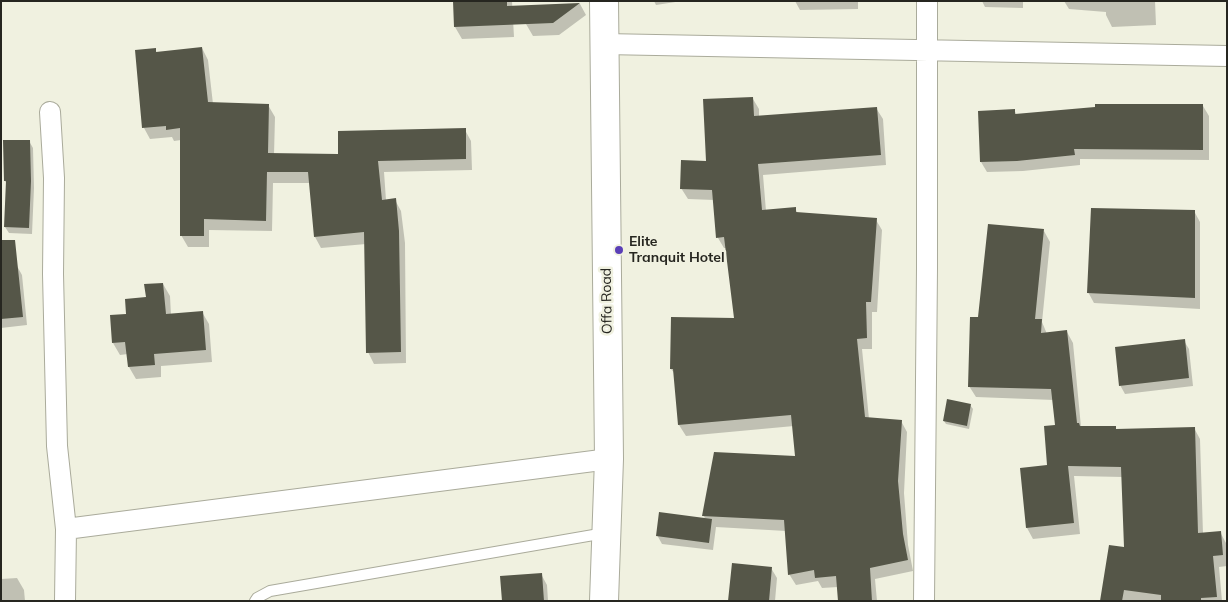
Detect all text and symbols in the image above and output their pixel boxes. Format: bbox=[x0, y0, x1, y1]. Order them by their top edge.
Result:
place label: Elite Tranquit Hotel bbox=[629, 234, 725, 266]
marker: Elite Tranquit Hotel bbox=[613, 244, 625, 256]
street label: Offa Road bbox=[598, 268, 616, 334]

